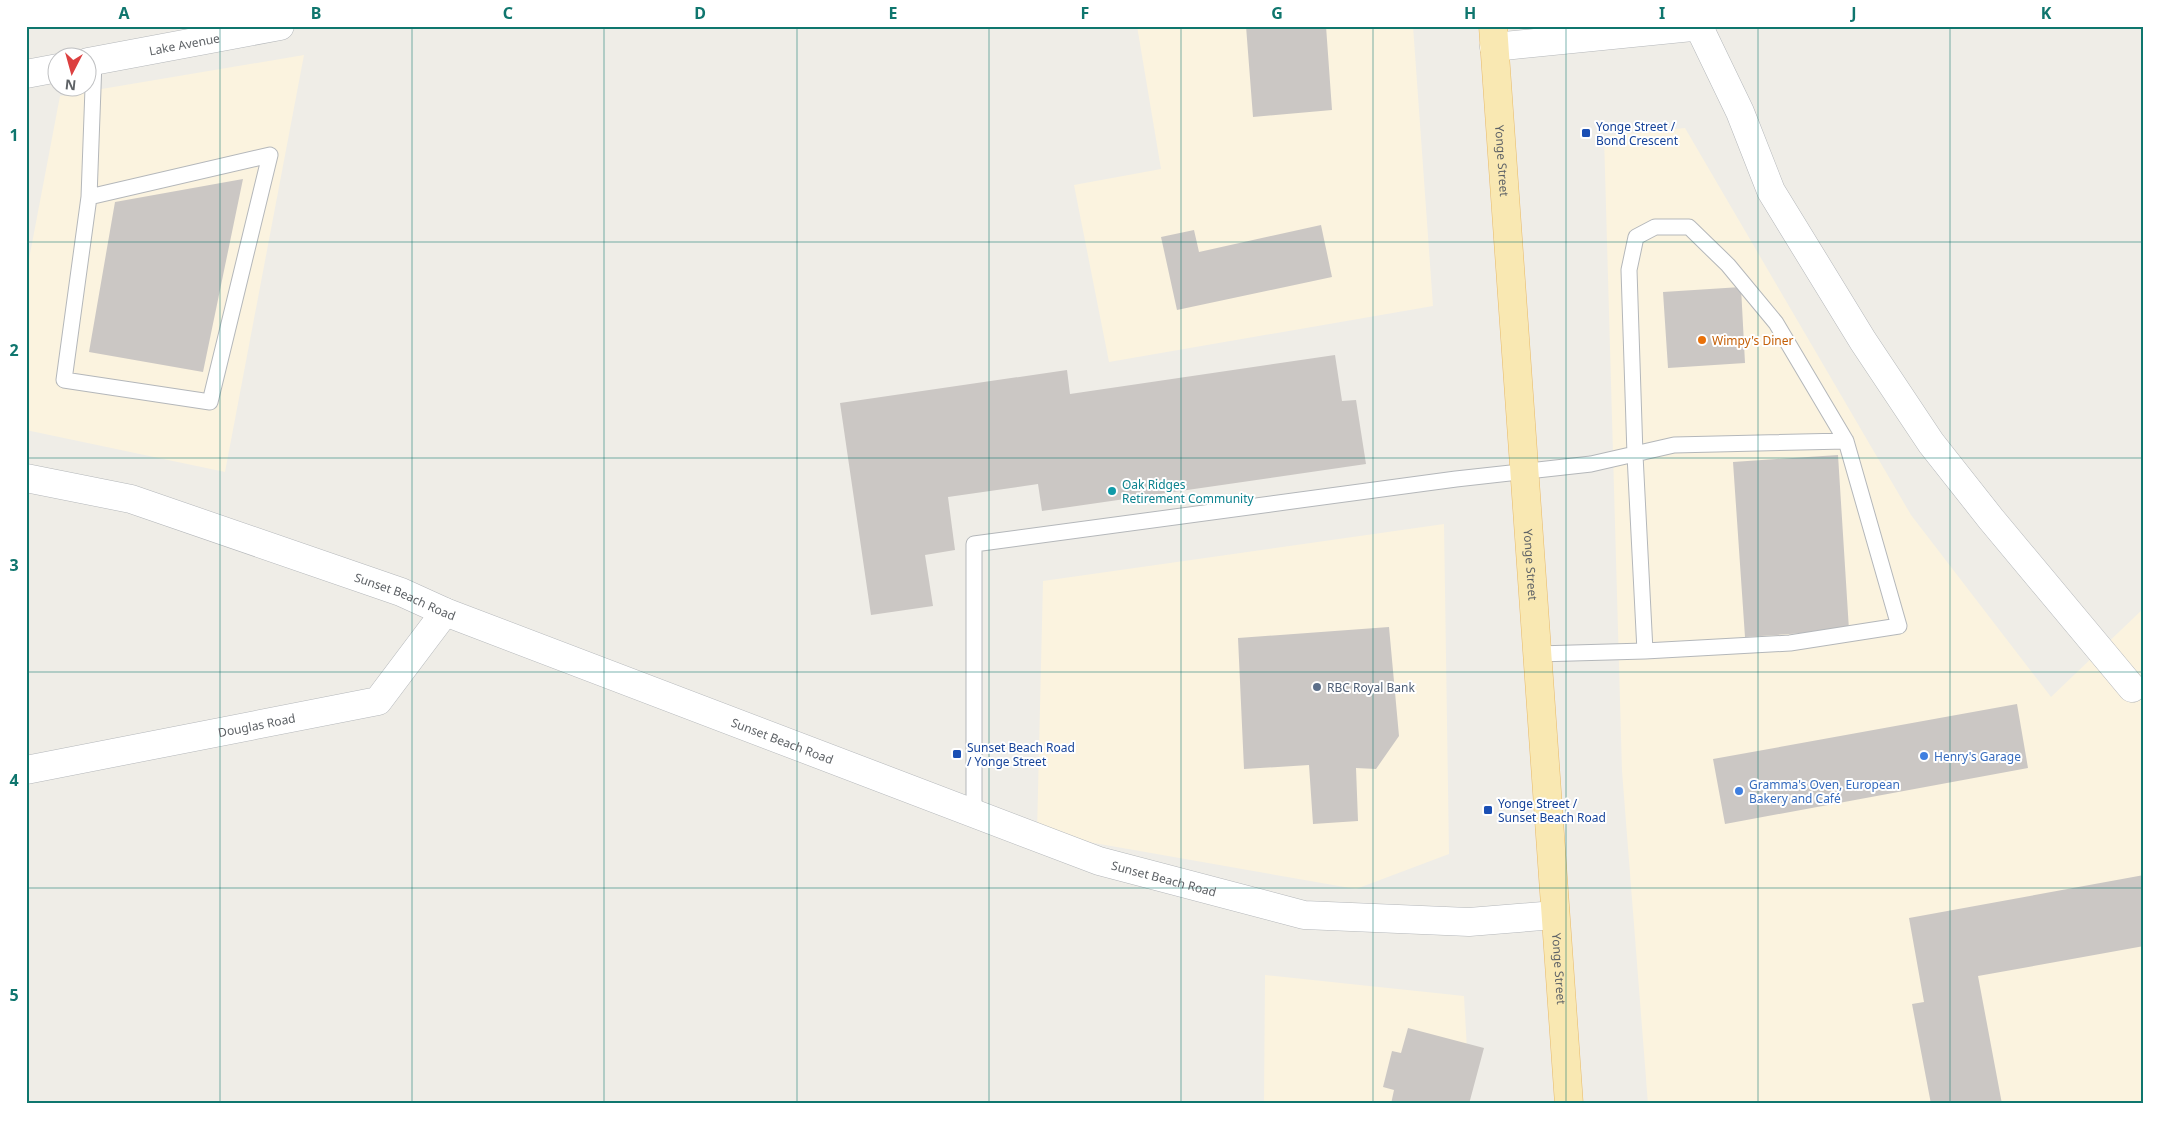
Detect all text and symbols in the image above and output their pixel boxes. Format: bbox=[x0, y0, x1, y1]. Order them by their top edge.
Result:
text: A bbox=[118, 2, 130, 24]
text: B bbox=[311, 2, 321, 24]
text: C bbox=[503, 2, 513, 24]
text: D bbox=[694, 2, 706, 24]
text: E bbox=[889, 2, 898, 24]
text: F bbox=[1081, 2, 1089, 24]
text: G bbox=[1271, 2, 1283, 24]
text: H bbox=[1464, 2, 1476, 24]
text: I bbox=[1659, 2, 1665, 24]
text: J bbox=[1849, 2, 1857, 24]
text: K bbox=[2041, 2, 2052, 24]
street label: Lake Avenue bbox=[148, 29, 221, 59]
north arrow bbox=[48, 48, 98, 98]
text: N bbox=[64, 75, 77, 95]
place label: Yonge Street / Bond Crescent bbox=[1596, 118, 1679, 149]
text: 1 bbox=[9, 124, 19, 146]
street label: Yonge Street bbox=[1491, 124, 1514, 198]
marker: Yonge Street / Bond Crescent bbox=[1580, 127, 1592, 139]
place label: Wimpy's Diner bbox=[1712, 332, 1793, 349]
marker: Wimpy's Diner bbox=[1696, 334, 1708, 346]
text: 2 bbox=[9, 339, 19, 361]
place label: Oak Ridges Retirement Community bbox=[1122, 476, 1255, 507]
marker: Oak Ridges Retirement Community bbox=[1106, 485, 1118, 497]
street label: Yonge Street bbox=[1520, 528, 1542, 602]
text: 3 bbox=[9, 554, 19, 576]
street label: Sunset Beach Road bbox=[352, 568, 458, 624]
place label: RBC Royal Bank bbox=[1327, 679, 1415, 696]
marker: RBC Royal Bank bbox=[1311, 681, 1323, 693]
street label: Douglas Road bbox=[216, 709, 297, 741]
street label: Sunset Beach Road bbox=[729, 713, 836, 768]
place label: Sunset Beach Road / Yonge Street bbox=[967, 739, 1075, 770]
marker: Sunset Beach Road / Yonge Street bbox=[951, 748, 963, 760]
place label: Henry's Garage bbox=[1934, 748, 2021, 765]
marker: Henry's Garage bbox=[1918, 750, 1930, 762]
text: 4 bbox=[9, 769, 19, 791]
place label: Gramma's Oven, European Bakery and Café bbox=[1749, 776, 1900, 807]
marker: Gramma's Oven, European Bakery and Café bbox=[1733, 785, 1745, 797]
place label: Yonge Street / Sunset Beach Road bbox=[1498, 795, 1606, 826]
marker: Yonge Street / Sunset Beach Road bbox=[1482, 804, 1494, 816]
street label: Sunset Beach Road bbox=[1110, 856, 1218, 900]
street label: Yonge Street bbox=[1548, 932, 1571, 1006]
text: 5 bbox=[9, 984, 19, 1006]

